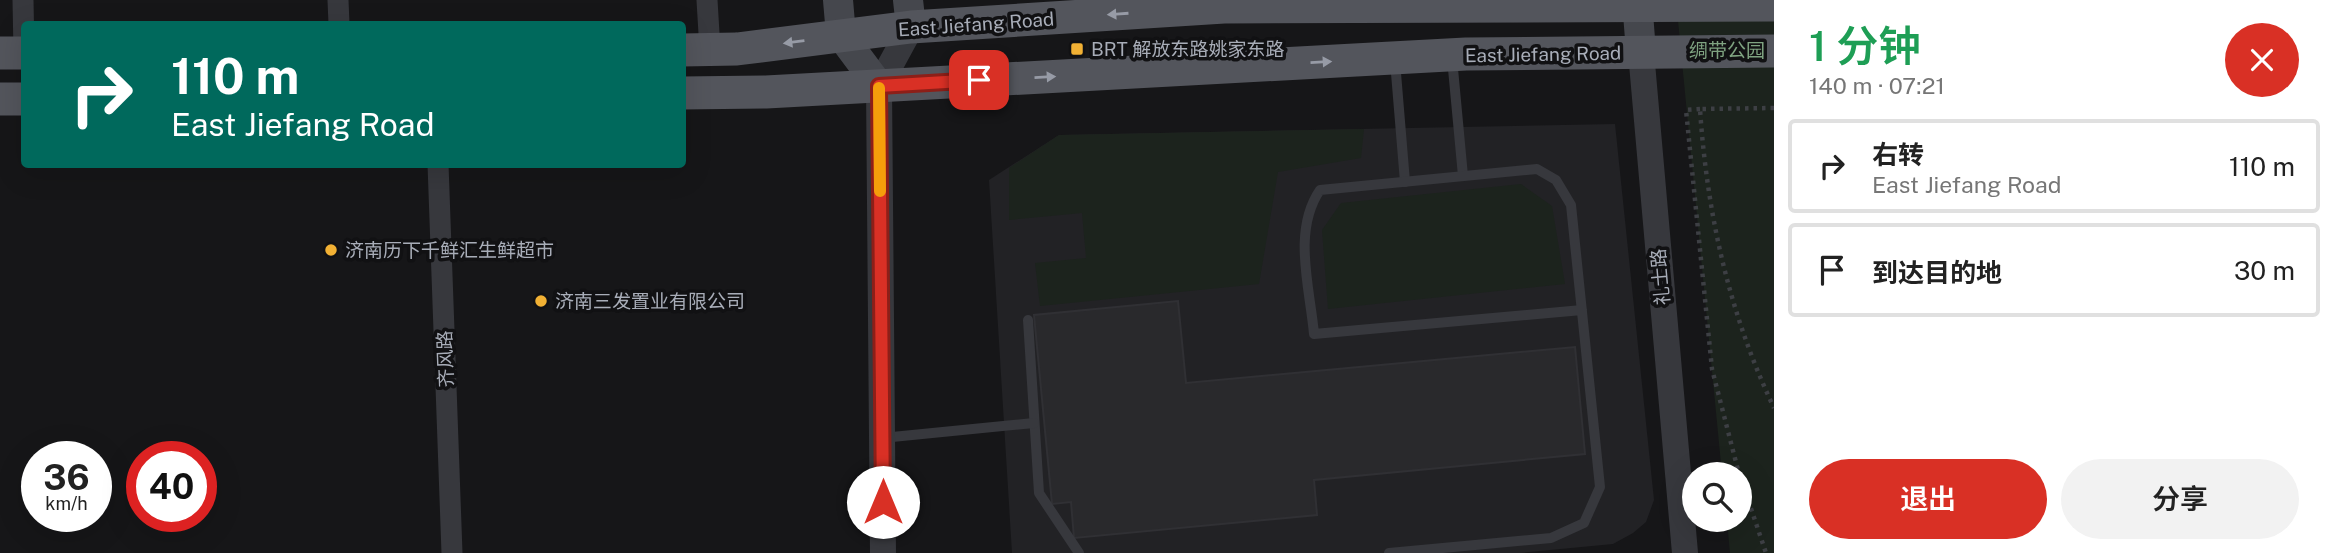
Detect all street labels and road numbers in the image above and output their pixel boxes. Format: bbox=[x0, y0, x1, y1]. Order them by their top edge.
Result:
street label: East Jiefang Road bbox=[897, 8, 1055, 40]
street label: East Jiefang Road bbox=[1465, 42, 1621, 66]
street label: 礼士路 bbox=[1647, 248, 1673, 306]
street label: 齐风路 bbox=[433, 330, 457, 388]

